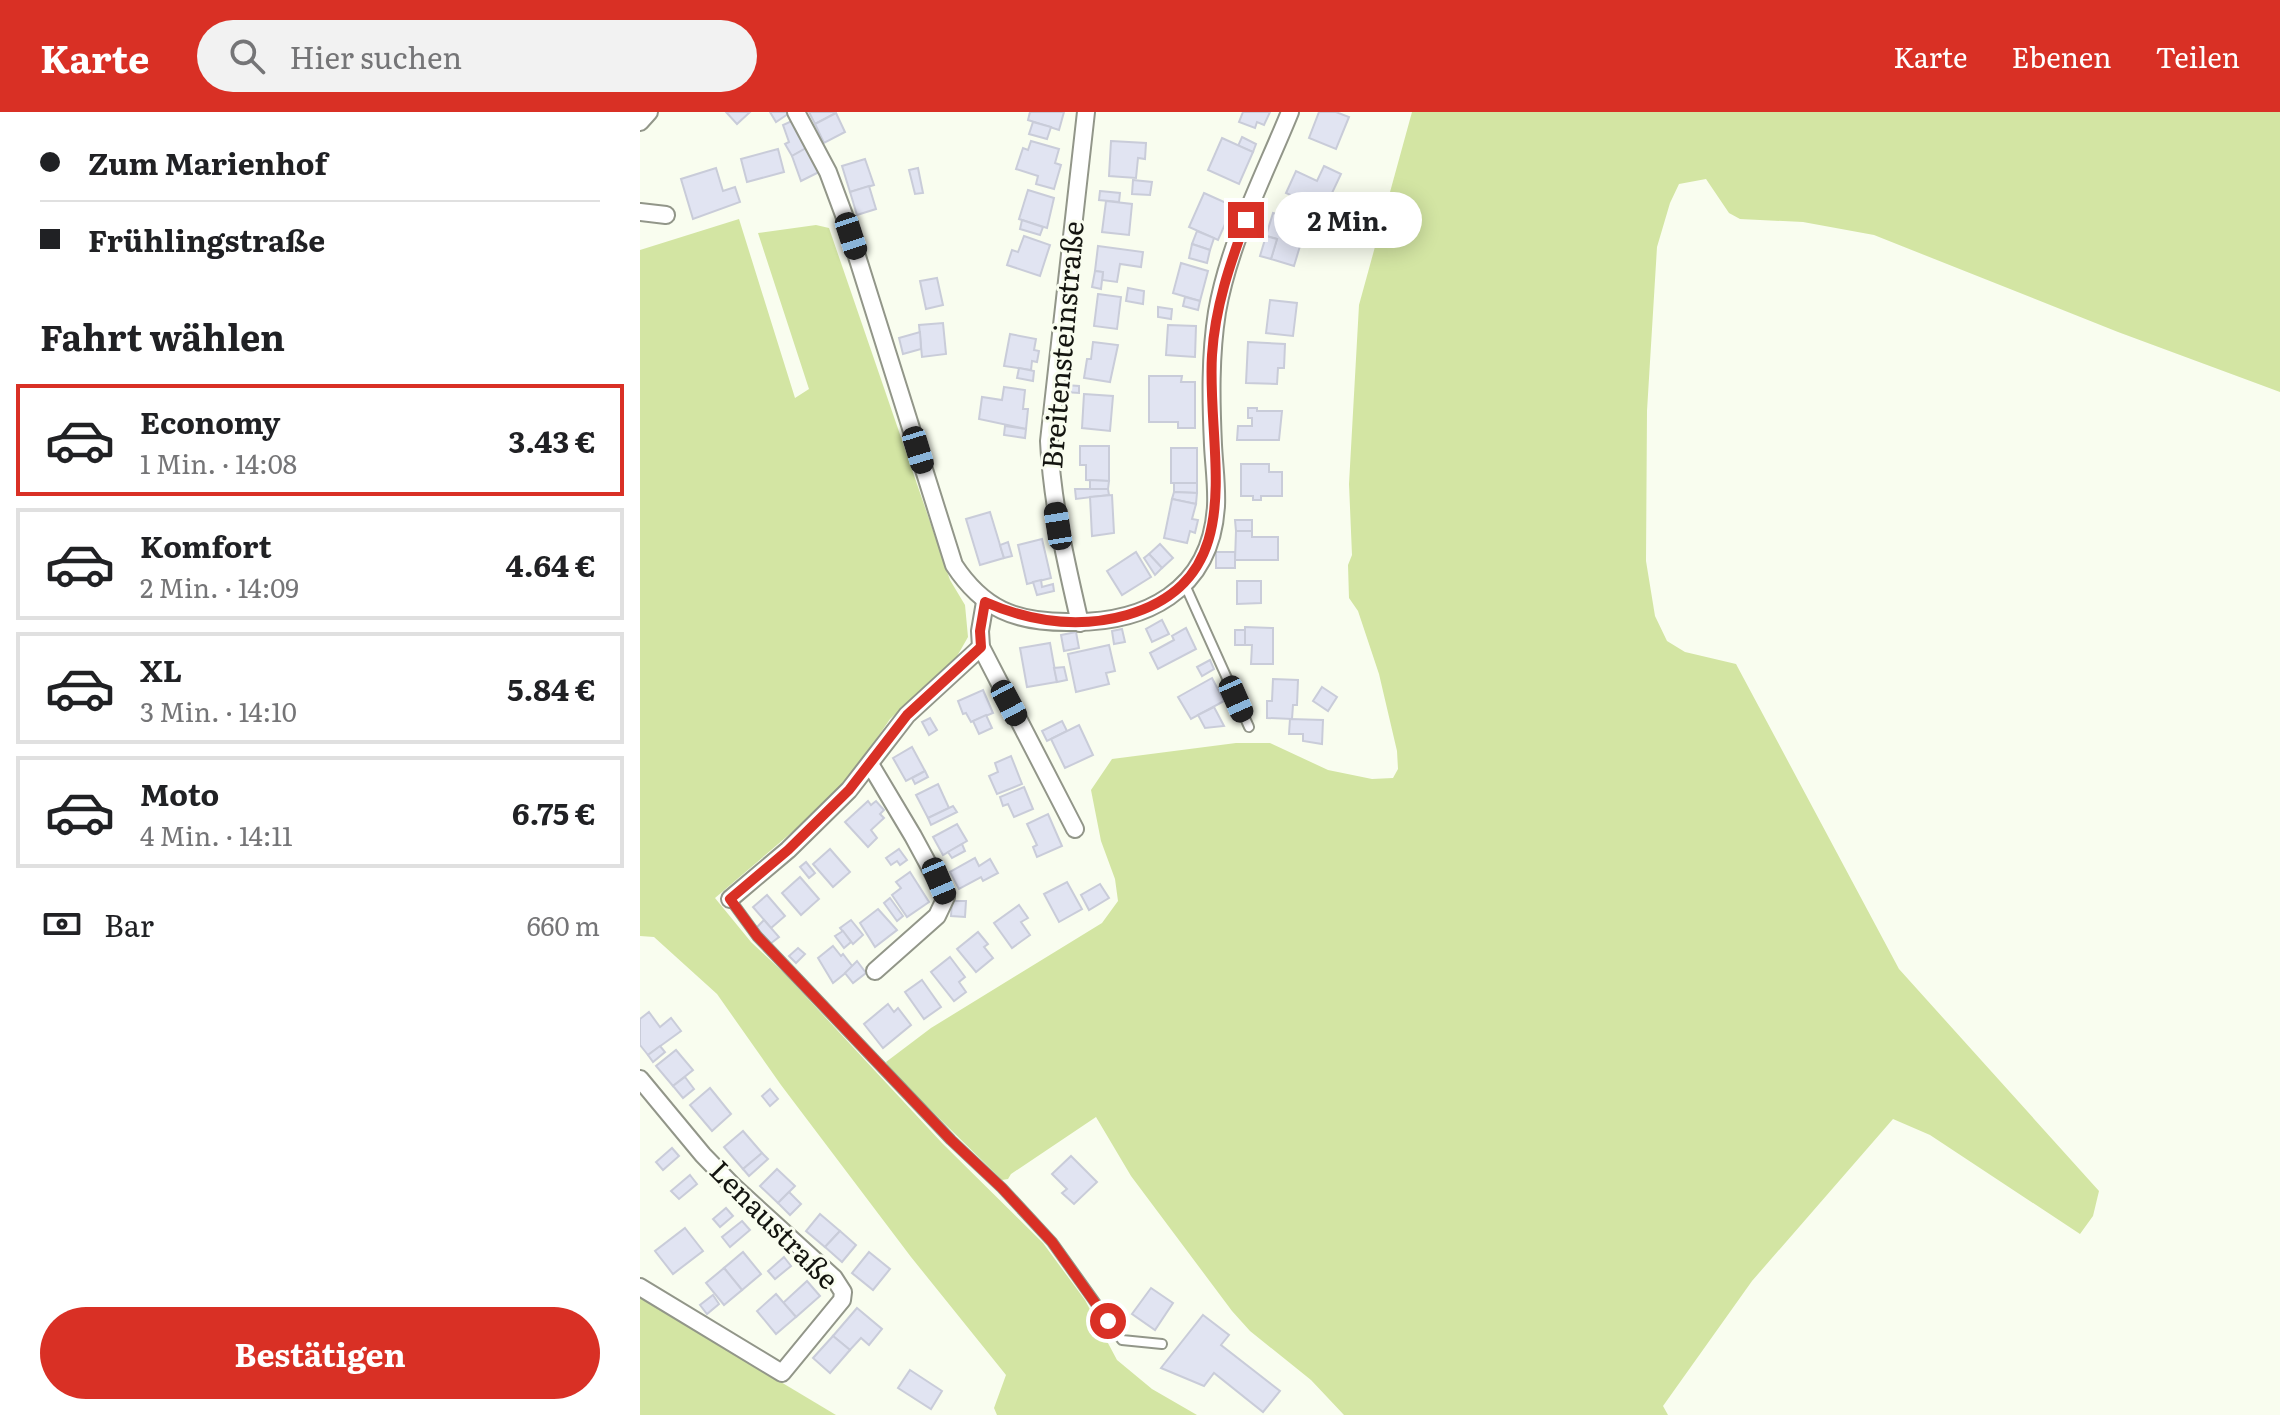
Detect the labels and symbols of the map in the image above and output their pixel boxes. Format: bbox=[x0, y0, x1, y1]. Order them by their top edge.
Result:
callout: 2 Min. bbox=[1274, 192, 1422, 248]
route end bbox=[1228, 202, 1264, 238]
car bbox=[832, 209, 870, 263]
street label: Breitensteinstraße bbox=[1029, 219, 1093, 471]
car bbox=[900, 424, 936, 476]
car bbox=[1042, 500, 1074, 552]
car bbox=[1215, 672, 1257, 726]
car bbox=[987, 676, 1031, 730]
car bbox=[919, 854, 959, 908]
street label: Lenaustraße bbox=[701, 1149, 850, 1298]
route start bbox=[1090, 1303, 1126, 1339]

